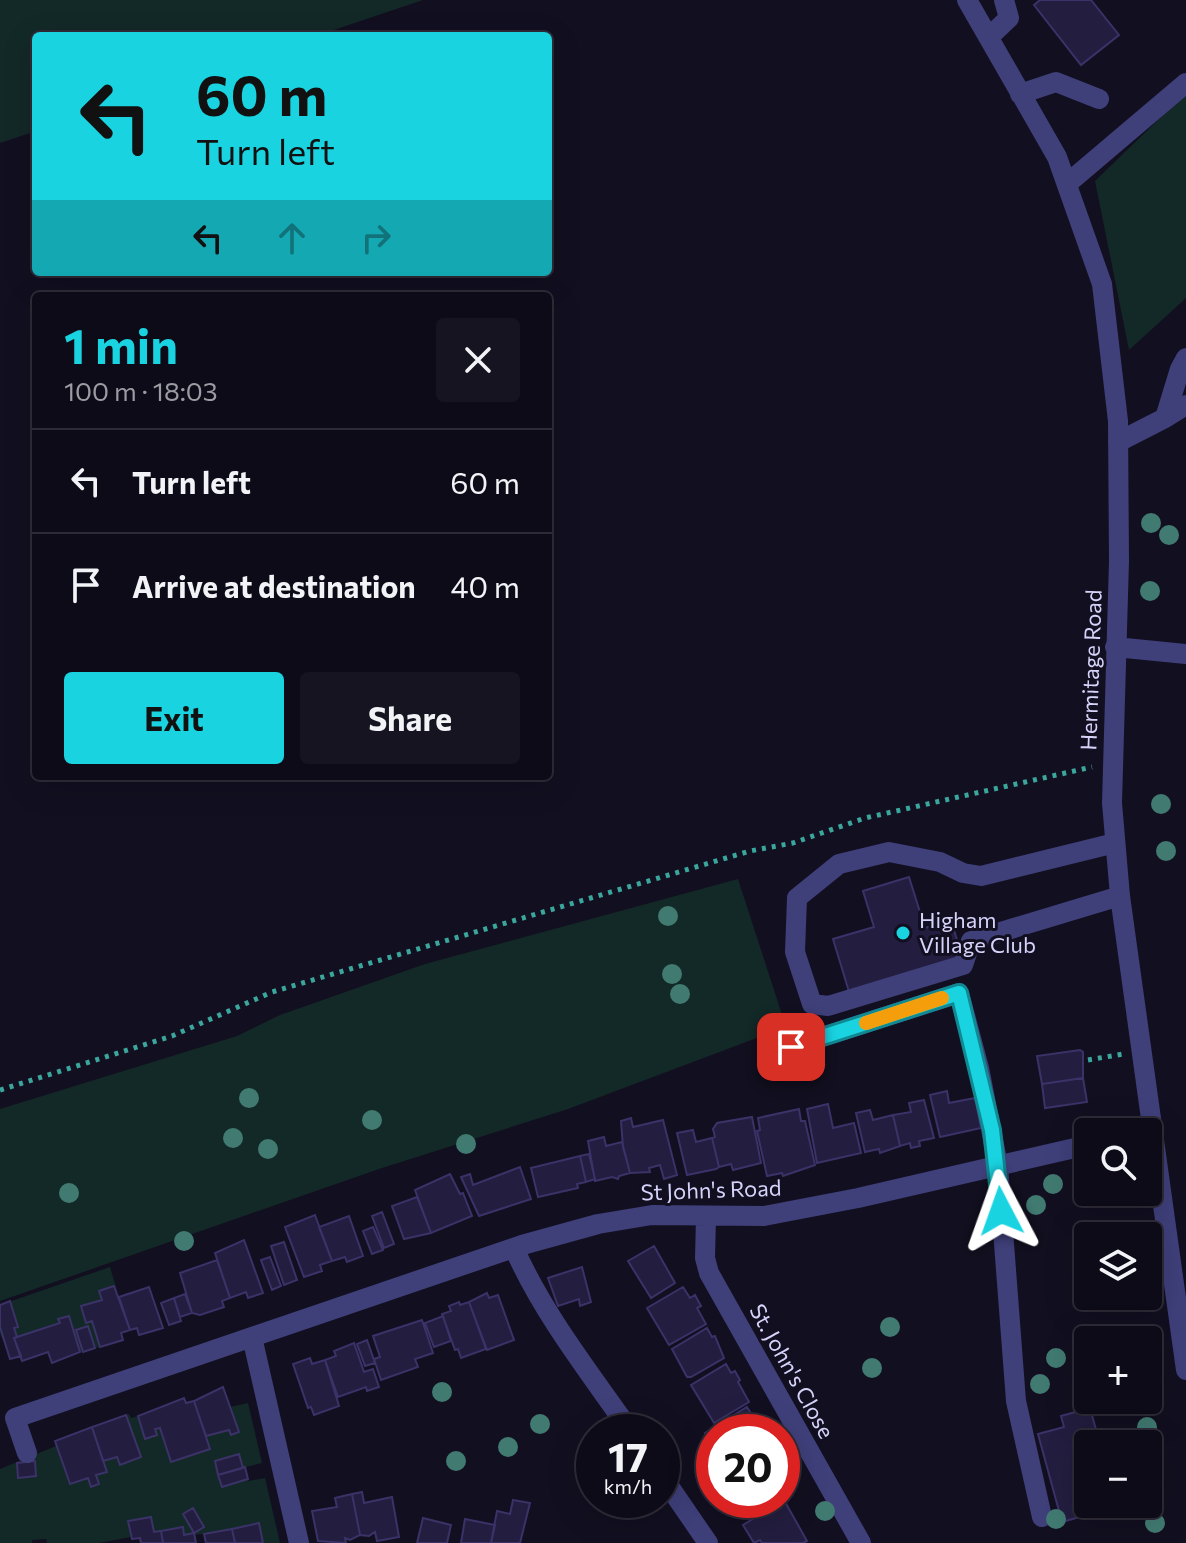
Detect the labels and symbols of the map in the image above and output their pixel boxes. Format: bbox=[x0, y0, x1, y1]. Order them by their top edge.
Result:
street label: Hermitage Road bbox=[1074, 589, 1107, 751]
place label: Higham Village Club bbox=[919, 906, 1036, 958]
marker: Higham Village Club bbox=[894, 924, 912, 942]
pin bbox=[757, 1013, 825, 1081]
position arrow bbox=[959, 1169, 1043, 1253]
street label: St John's Road bbox=[640, 1174, 782, 1205]
street label: St. John's Close bbox=[744, 1299, 841, 1443]
speed limit sign: 20 bbox=[696, 1414, 800, 1518]

